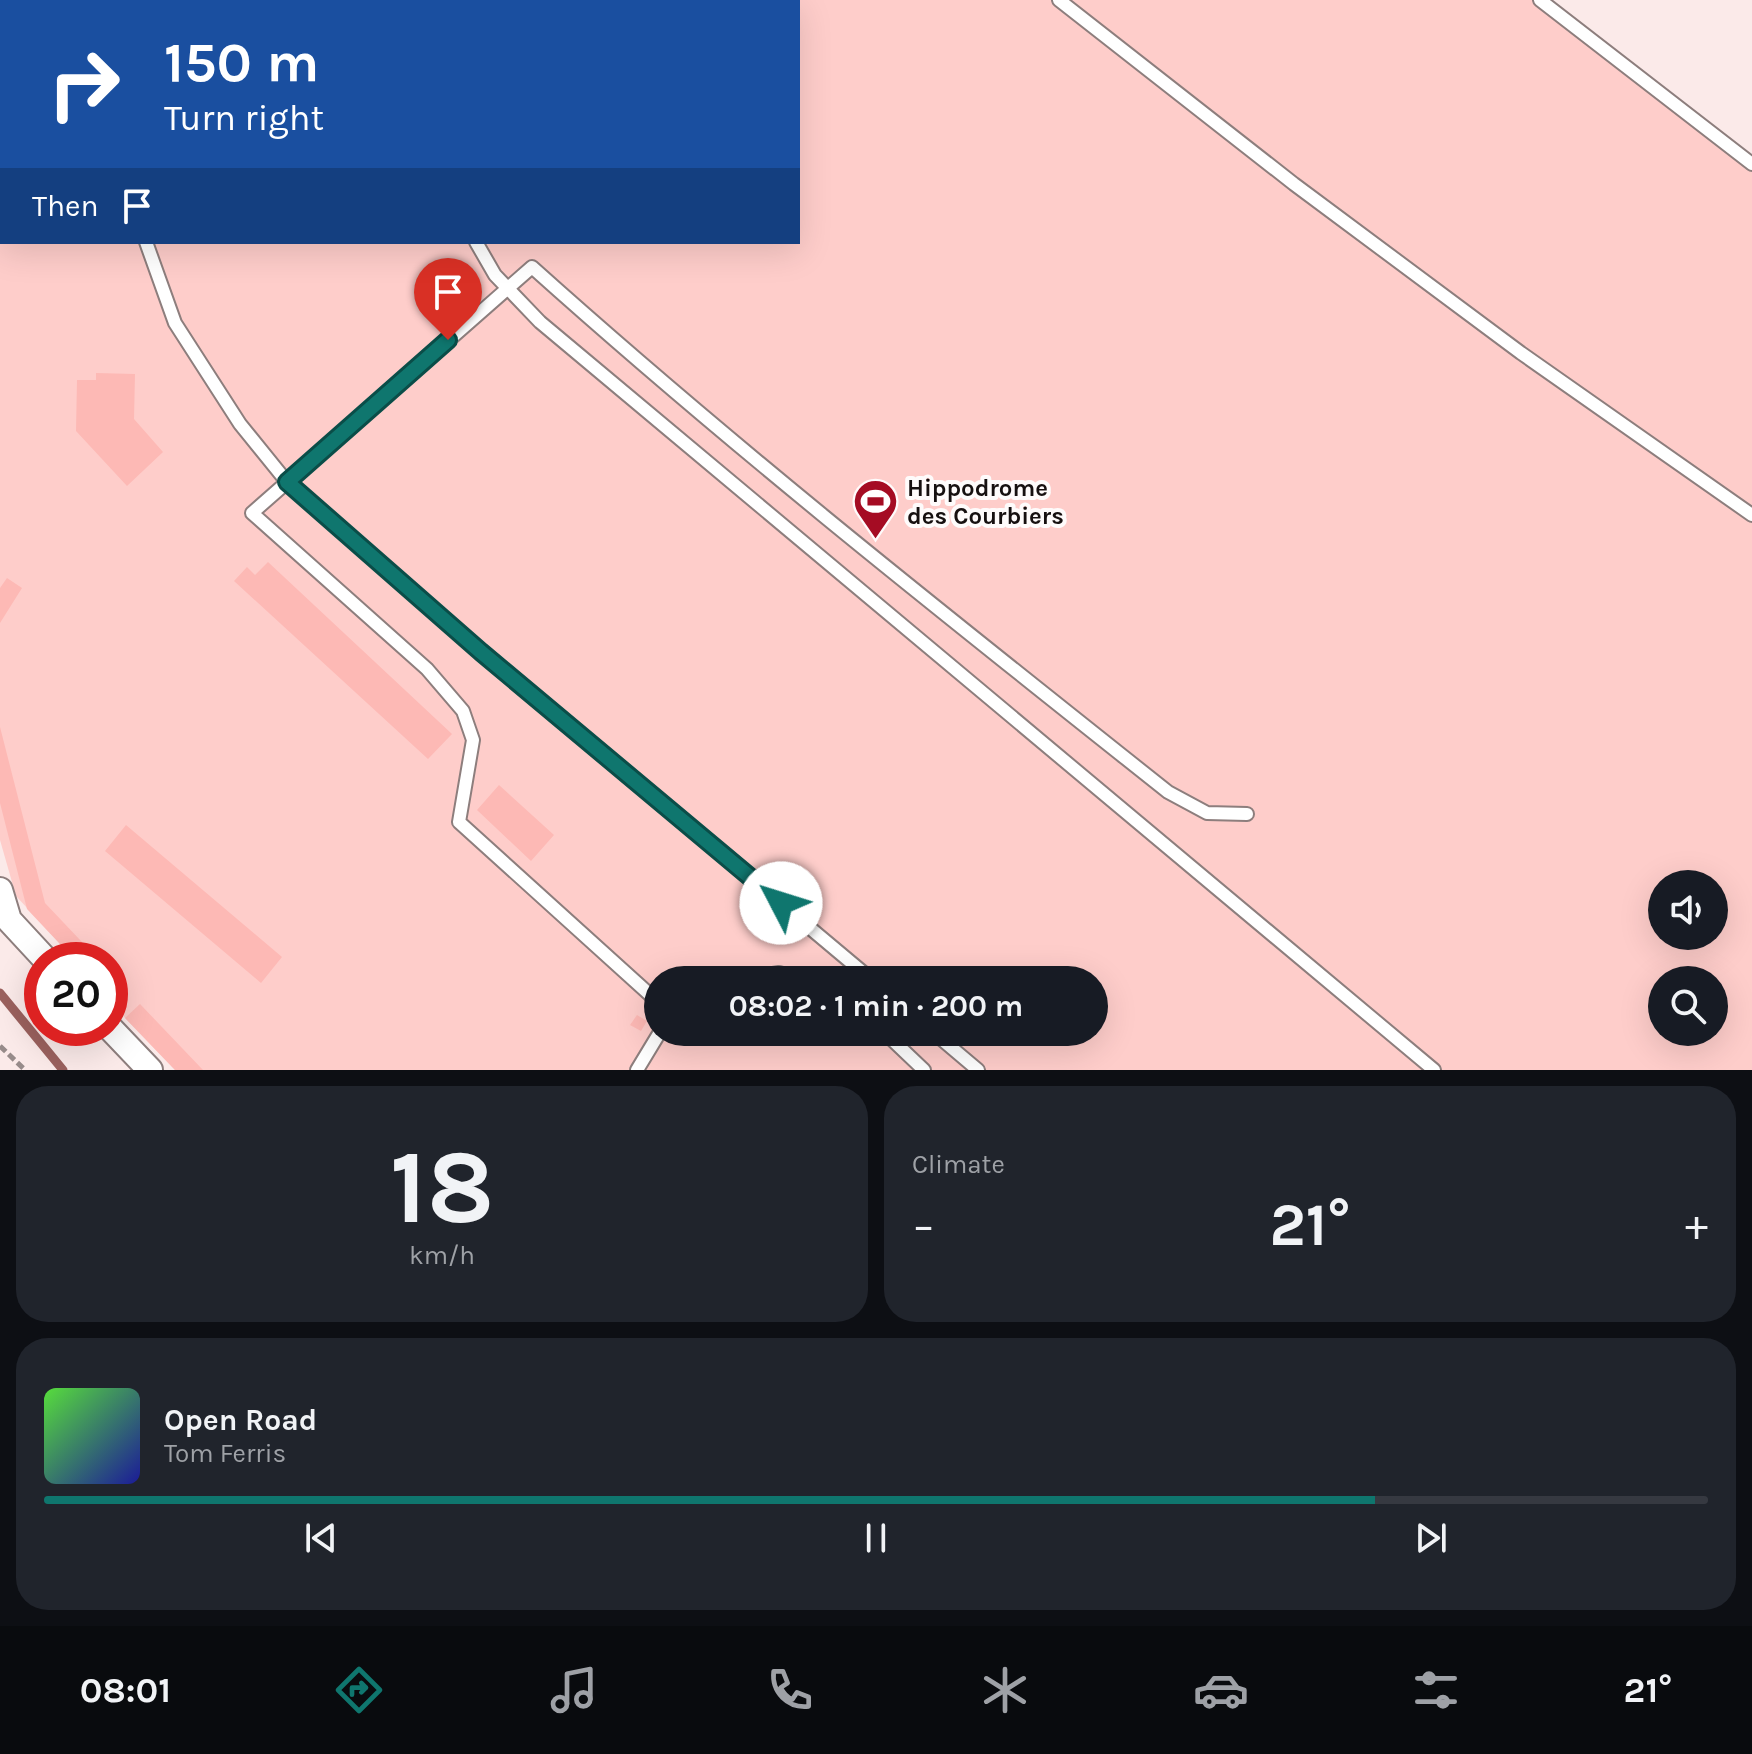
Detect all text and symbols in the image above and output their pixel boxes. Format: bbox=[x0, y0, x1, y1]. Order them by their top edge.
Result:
text: 150 m bbox=[164, 30, 319, 95]
icon: right bbox=[32, 32, 136, 136]
text: Turn right bbox=[164, 97, 324, 139]
icon: arrive bbox=[115, 184, 159, 228]
text: Then bbox=[32, 188, 99, 224]
pin bbox=[414, 258, 482, 340]
icon: arrive bbox=[426, 270, 470, 314]
place label: Hippodrome des Courbiers bbox=[907, 474, 1064, 530]
sports icon: Hippodrome des Courbiers bbox=[852, 478, 900, 541]
position arrow bbox=[739, 861, 823, 945]
map controls bbox=[1648, 870, 1728, 1046]
button: sound bbox=[1648, 870, 1728, 950]
speed limit sign: 20 bbox=[24, 942, 128, 1046]
button: search bbox=[1648, 966, 1728, 1046]
text: 08:02 · 1 min · 200 m bbox=[729, 988, 1023, 1024]
text: 18 bbox=[390, 1127, 494, 1248]
text: Climate bbox=[912, 1149, 1005, 1180]
text: 21° bbox=[1270, 1190, 1351, 1260]
text: − bbox=[912, 1200, 935, 1251]
text: + bbox=[1685, 1200, 1708, 1251]
text: km/h bbox=[409, 1240, 475, 1271]
text: Open Road bbox=[164, 1402, 317, 1438]
text: Tom Ferris bbox=[164, 1438, 286, 1469]
icon: previous bbox=[299, 1516, 343, 1560]
icon: pause bbox=[854, 1516, 898, 1560]
icon: next bbox=[1409, 1516, 1453, 1560]
icon: directions bbox=[331, 1662, 387, 1718]
icon: music bbox=[546, 1662, 602, 1718]
icon: phone bbox=[762, 1662, 818, 1718]
icon: climate bbox=[977, 1662, 1033, 1718]
icon: car bbox=[1193, 1662, 1249, 1718]
icon: filters bbox=[1408, 1662, 1464, 1718]
text: 08:01 bbox=[80, 1669, 171, 1711]
text: 21° bbox=[1624, 1669, 1672, 1711]

